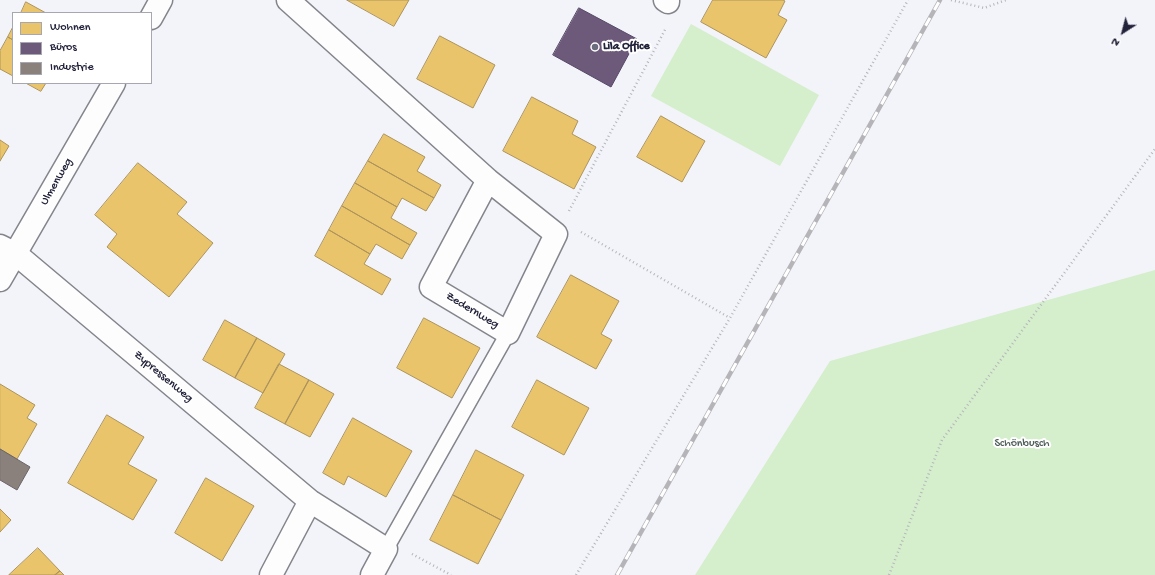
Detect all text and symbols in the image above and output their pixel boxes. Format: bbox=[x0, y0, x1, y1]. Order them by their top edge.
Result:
legend bbox=[12, 12, 152, 84]
north arrow bbox=[1103, 12, 1143, 52]
text: Wohnen bbox=[50, 21, 90, 35]
text: N bbox=[1110, 35, 1122, 49]
place label: Lila Office bbox=[603, 40, 650, 54]
text: Büros bbox=[50, 41, 77, 55]
marker: Lila Office bbox=[590, 42, 600, 52]
text: Industrie bbox=[50, 61, 94, 75]
street label: Ulmenweg bbox=[38, 156, 76, 208]
street label: Zedernweg bbox=[443, 290, 501, 332]
street label: Zypressenweg bbox=[130, 348, 196, 406]
park label: Schönbusch bbox=[995, 437, 1049, 451]

